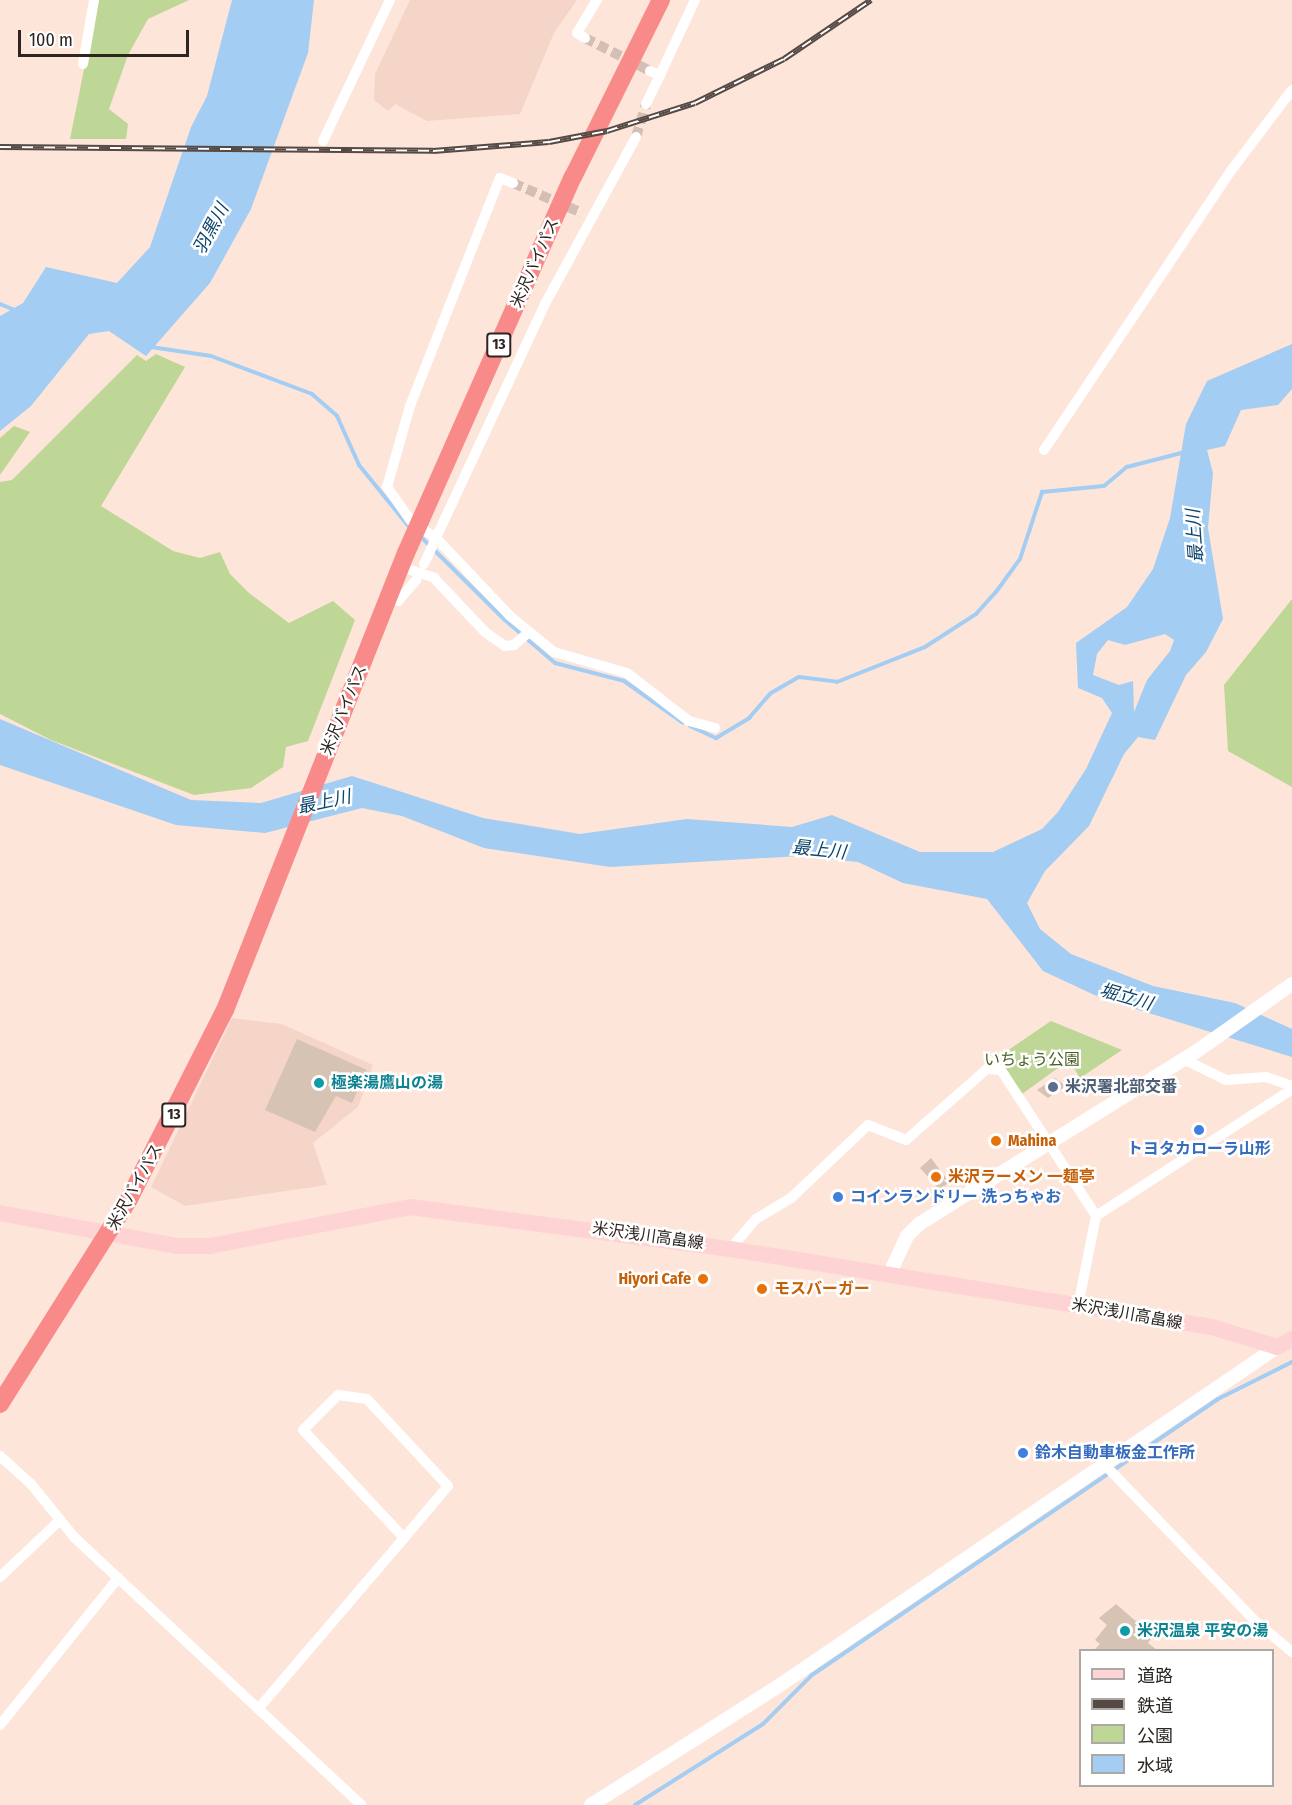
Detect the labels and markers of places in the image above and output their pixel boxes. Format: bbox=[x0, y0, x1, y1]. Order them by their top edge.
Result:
place label: 極楽湯鷹山の湯 bbox=[331, 1073, 443, 1093]
marker: 極楽湯鷹山の湯 bbox=[312, 1076, 326, 1090]
place label: 米沢署北部交番 bbox=[1065, 1077, 1177, 1097]
marker: 米沢署北部交番 bbox=[1046, 1080, 1060, 1094]
marker: トヨタカローラ山形 bbox=[1192, 1123, 1206, 1137]
place label: Mahina bbox=[1008, 1131, 1056, 1151]
marker: Mahina bbox=[989, 1134, 1003, 1148]
place label: トヨタカローラ山形 bbox=[1127, 1139, 1271, 1159]
place label: 米沢ラーメン 一麺亭 bbox=[948, 1167, 1095, 1187]
marker: 米沢ラーメン 一麺亭 bbox=[929, 1170, 943, 1184]
place label: コインランドリー 洗っちゃお bbox=[850, 1187, 1061, 1207]
marker: コインランドリー 洗っちゃお bbox=[831, 1190, 845, 1204]
place label: Hiyori Cafe bbox=[618, 1269, 691, 1289]
marker: Hiyori Cafe bbox=[696, 1272, 710, 1286]
place label: モスバーガー bbox=[774, 1279, 870, 1299]
marker: モスバーガー bbox=[755, 1282, 769, 1296]
place label: 鈴木自動車板金工作所 bbox=[1035, 1443, 1195, 1463]
marker: 鈴木自動車板金工作所 bbox=[1016, 1446, 1030, 1460]
place label: 米沢温泉 平安の湯 bbox=[1137, 1621, 1268, 1641]
marker: 米沢温泉 平安の湯 bbox=[1118, 1624, 1132, 1638]

